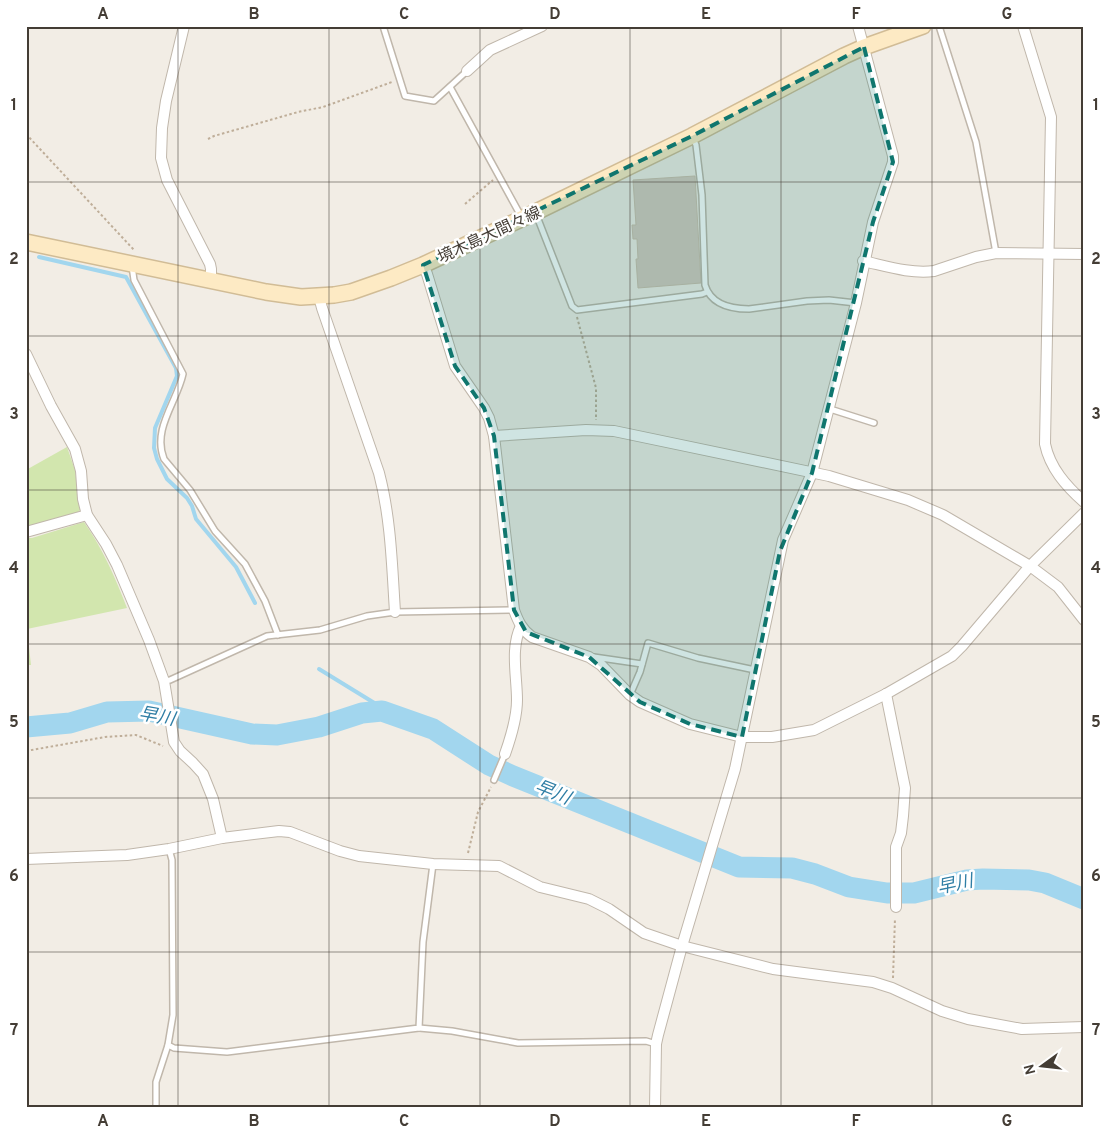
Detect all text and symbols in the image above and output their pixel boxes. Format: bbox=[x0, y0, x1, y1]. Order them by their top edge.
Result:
text: A bbox=[97, 5, 109, 25]
text: B bbox=[248, 5, 260, 25]
text: C bbox=[399, 5, 409, 25]
text: D bbox=[549, 5, 561, 25]
text: E bbox=[701, 5, 711, 25]
text: F bbox=[851, 5, 861, 25]
text: G bbox=[1002, 5, 1012, 25]
text: 1 bbox=[11, 96, 17, 116]
text: 1 bbox=[1093, 96, 1099, 116]
street label: 境木島大間々線 bbox=[435, 203, 545, 269]
text: 2 bbox=[9, 250, 19, 270]
text: 2 bbox=[1091, 250, 1101, 270]
text: 3 bbox=[9, 405, 19, 425]
text: 3 bbox=[1091, 405, 1101, 425]
text: 4 bbox=[9, 559, 19, 579]
text: 4 bbox=[1091, 559, 1101, 579]
water label: 早川 bbox=[137, 703, 178, 732]
text: 5 bbox=[9, 713, 19, 733]
text: 5 bbox=[1091, 713, 1101, 733]
water label: 早川 bbox=[531, 776, 575, 812]
text: 6 bbox=[9, 867, 19, 887]
text: 6 bbox=[1091, 867, 1101, 887]
water label: 早川 bbox=[935, 870, 977, 900]
text: 7 bbox=[10, 1021, 18, 1041]
text: 7 bbox=[1092, 1021, 1100, 1041]
north arrow bbox=[1018, 1042, 1068, 1092]
text: N bbox=[1021, 1062, 1040, 1076]
text: A bbox=[97, 1112, 109, 1132]
text: B bbox=[248, 1112, 260, 1132]
text: C bbox=[399, 1112, 409, 1132]
text: D bbox=[549, 1112, 561, 1132]
text: E bbox=[701, 1112, 711, 1132]
text: F bbox=[851, 1112, 861, 1132]
text: G bbox=[1002, 1112, 1012, 1132]

